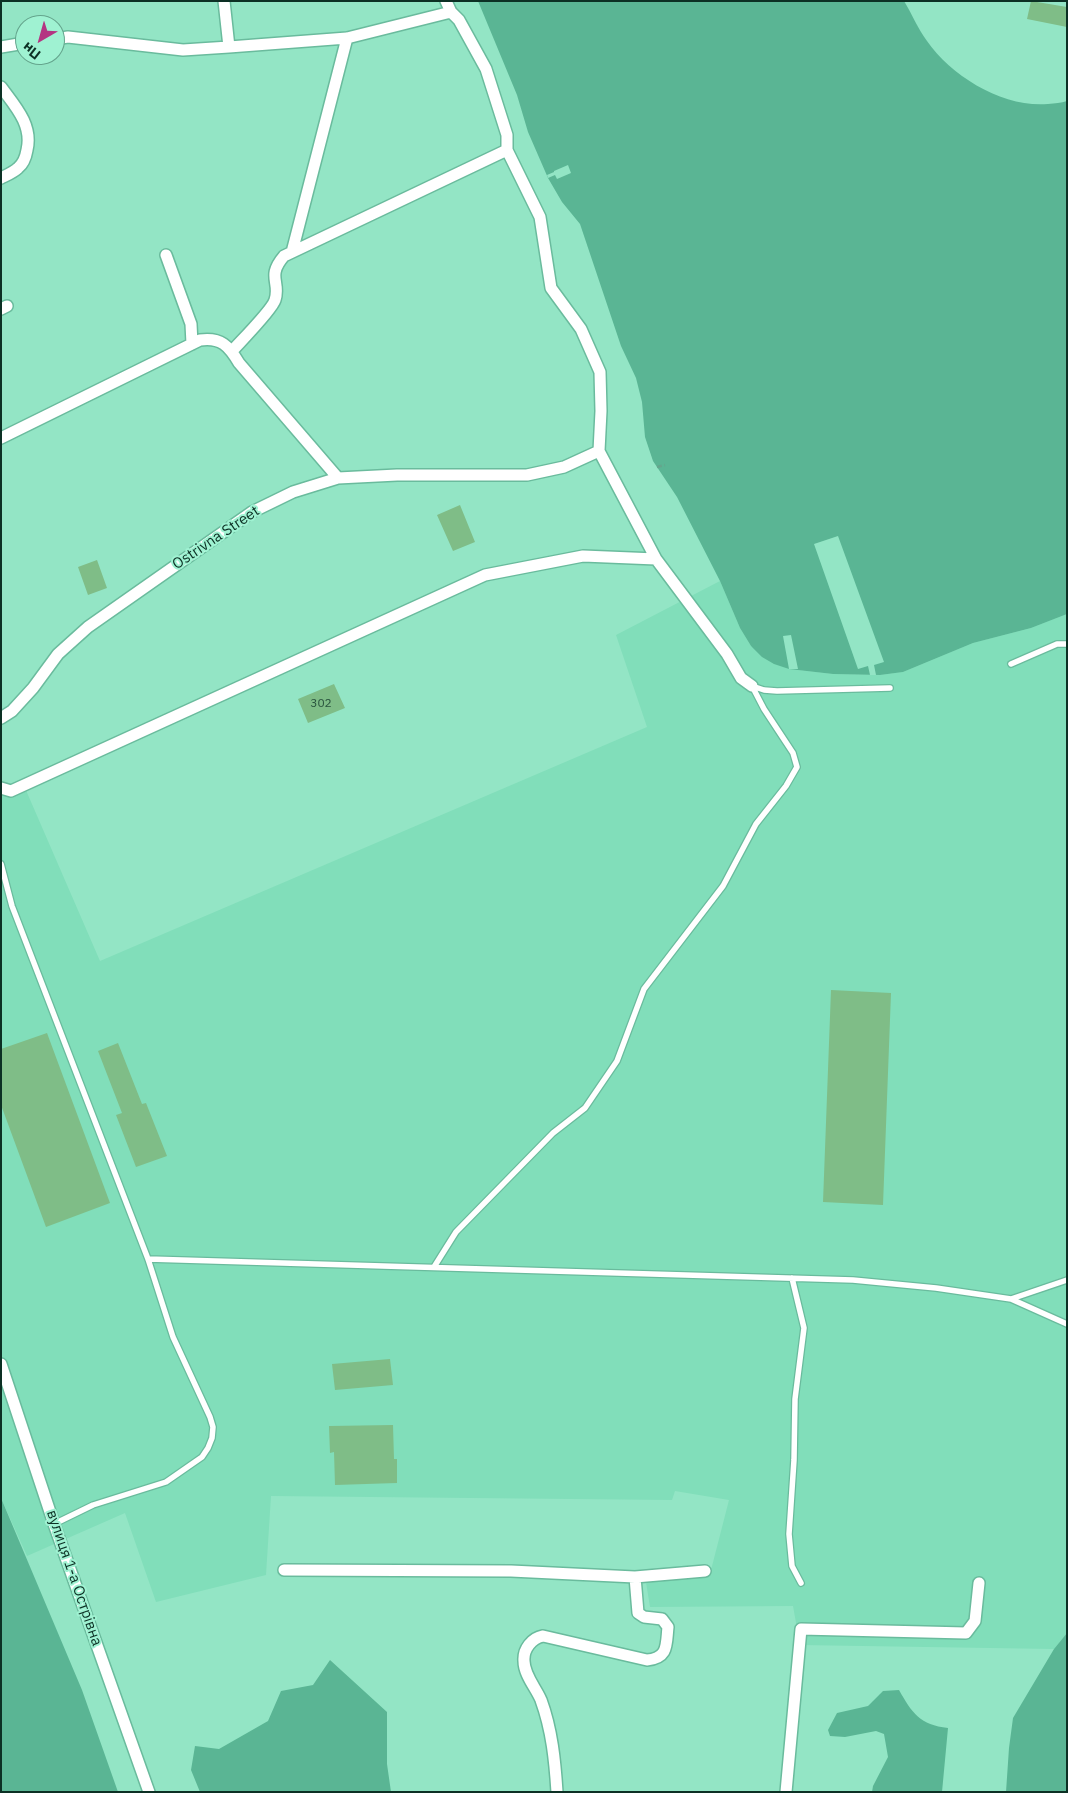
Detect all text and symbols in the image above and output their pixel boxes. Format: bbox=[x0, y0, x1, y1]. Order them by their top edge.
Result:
north arrow bbox=[15, 15, 65, 65]
text: Пн bbox=[19, 38, 44, 64]
street label: Ostrivna Street bbox=[169, 502, 263, 574]
house number: 302 bbox=[310, 697, 332, 711]
street label: вулиця 1-а Острівна bbox=[42, 1508, 106, 1648]

